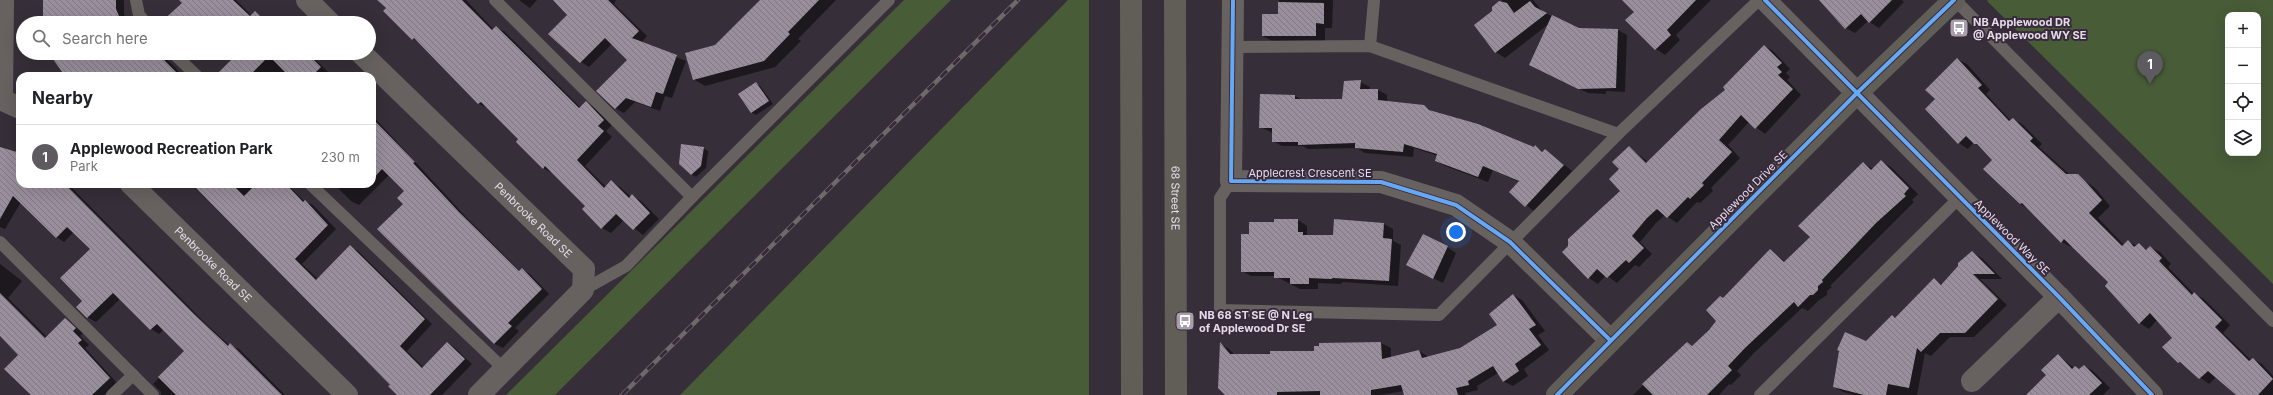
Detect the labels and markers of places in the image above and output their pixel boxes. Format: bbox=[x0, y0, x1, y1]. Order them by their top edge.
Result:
place label: NB Applewood DR @ Applewood WY SE bbox=[1973, 15, 2087, 42]
bus stop icon: NB Applewood DR @ Applewood WY SE bbox=[1948, 17, 1970, 39]
pin: 1 bbox=[2137, 51, 2163, 84]
place label: NB 68 ST SE @ N Leg of Applewood Dr SE bbox=[1199, 308, 1312, 335]
bus stop icon: NB 68 ST SE @ N Leg of Applewood Dr SE bbox=[1174, 310, 1196, 332]

